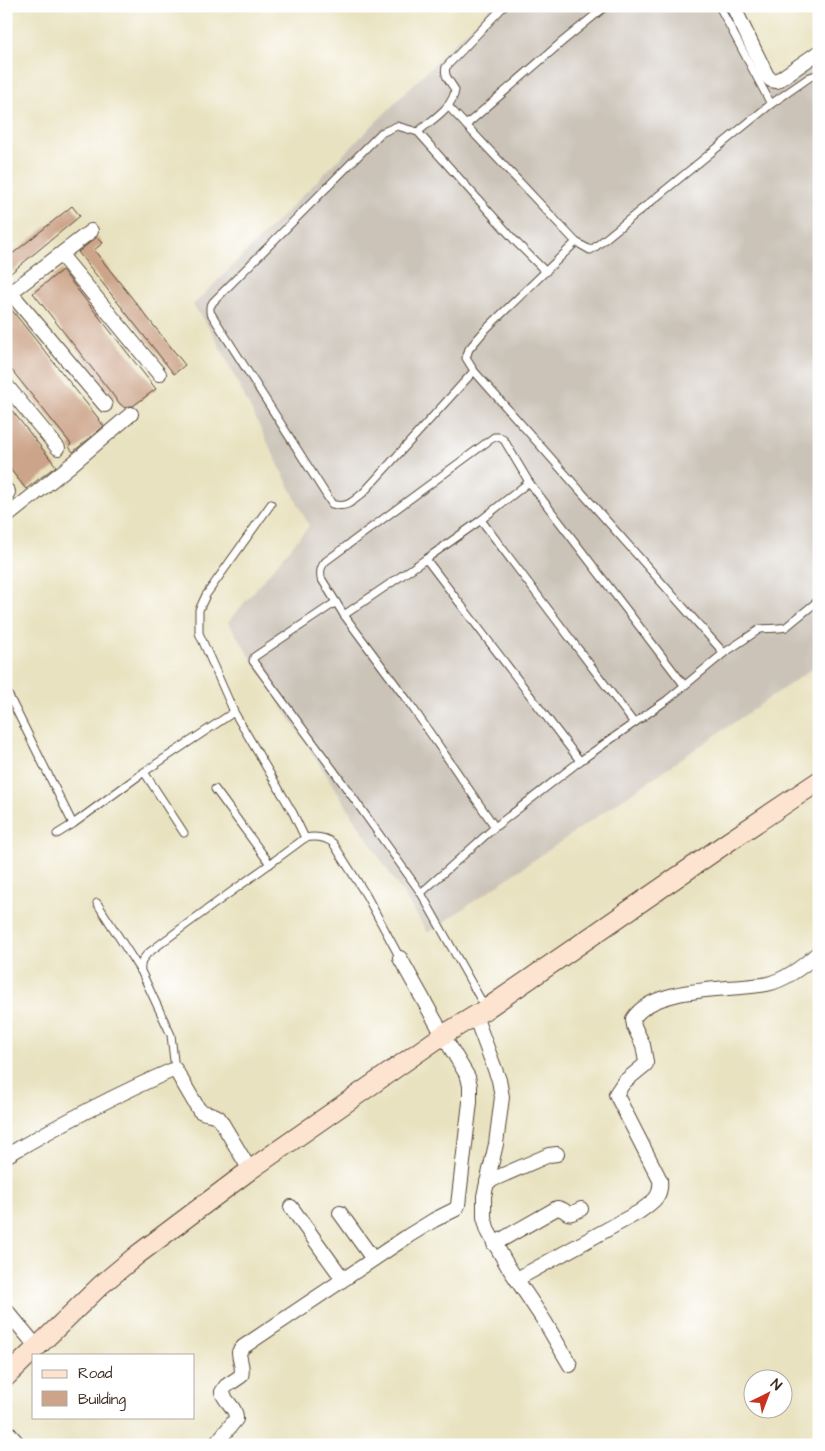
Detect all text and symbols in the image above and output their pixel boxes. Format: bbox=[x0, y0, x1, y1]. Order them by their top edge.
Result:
legend bbox=[32, 1354, 195, 1418]
text: Road bbox=[78, 1363, 113, 1384]
north arrow bbox=[742, 1368, 792, 1418]
text: N bbox=[766, 1375, 786, 1396]
text: Building bbox=[78, 1389, 126, 1411]

